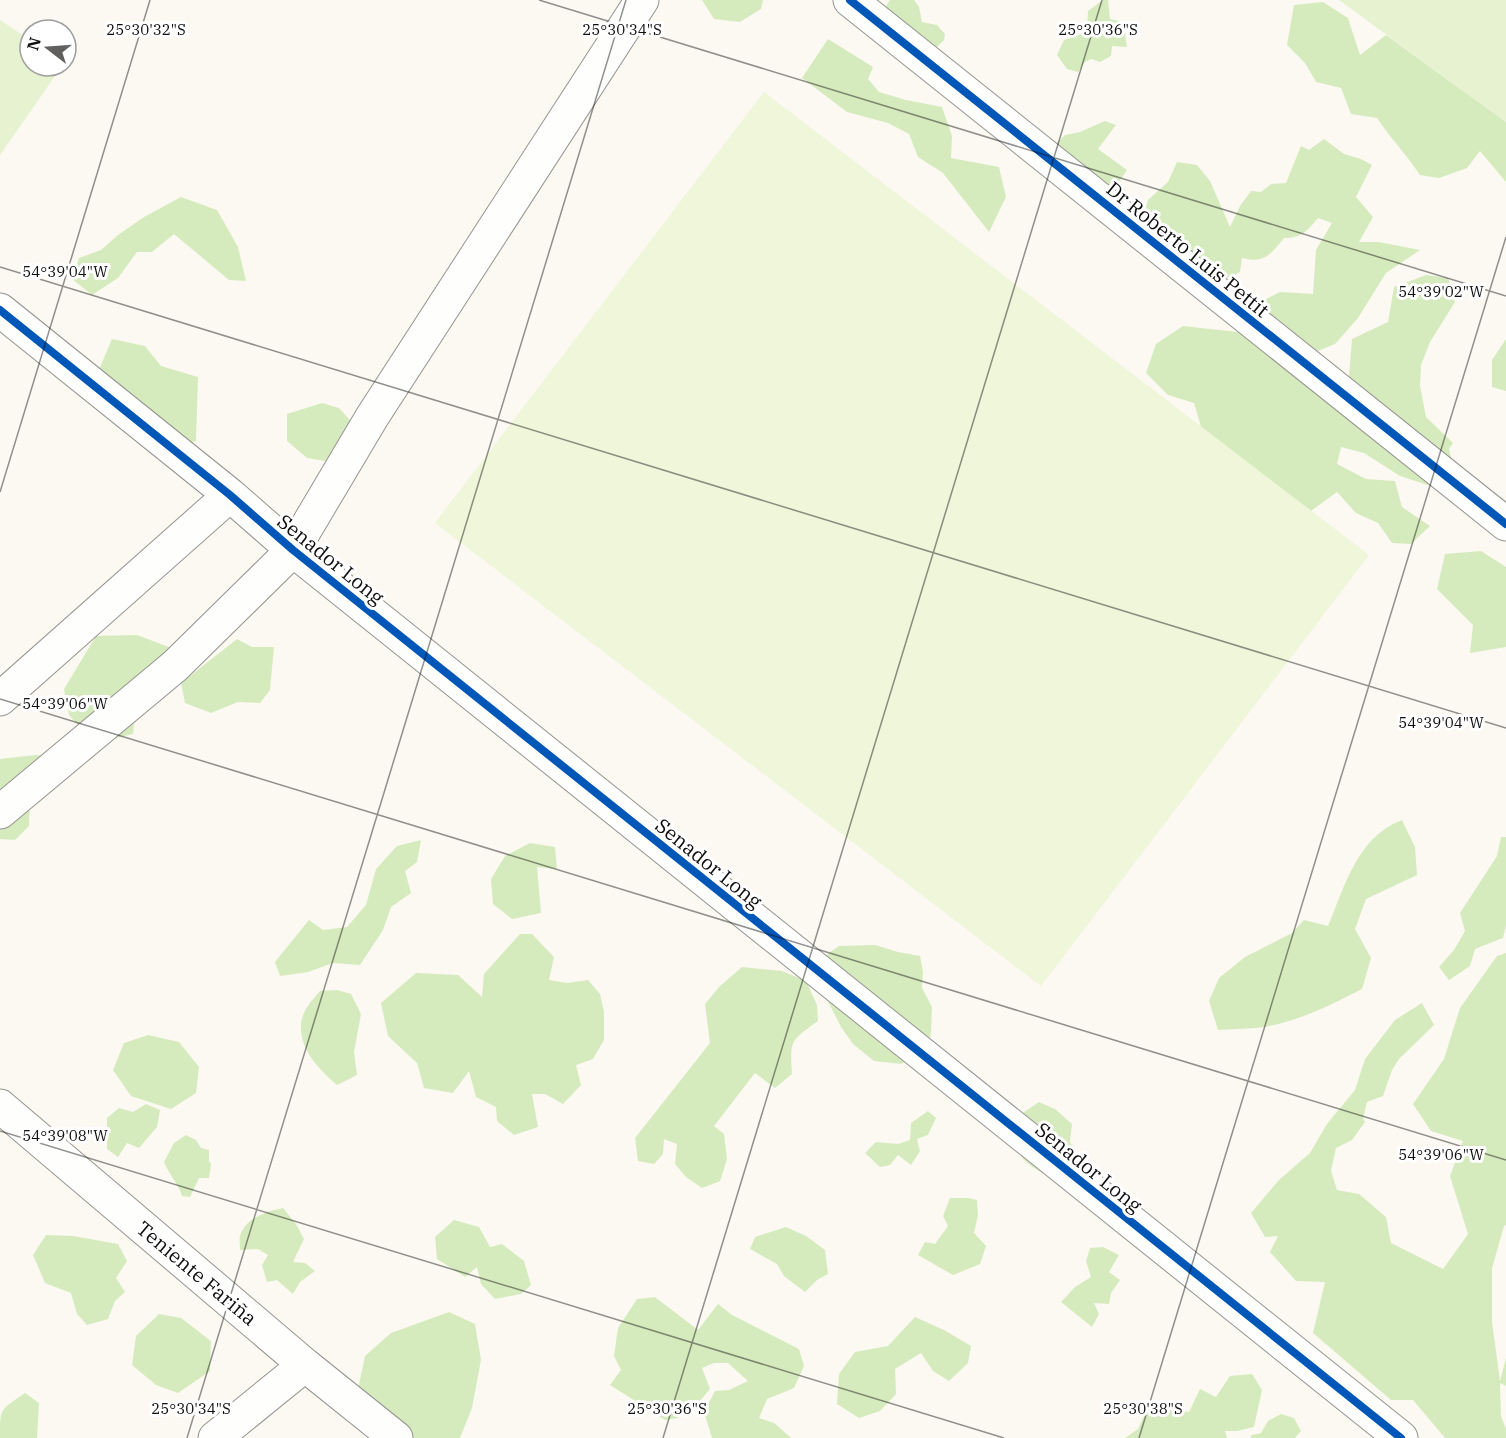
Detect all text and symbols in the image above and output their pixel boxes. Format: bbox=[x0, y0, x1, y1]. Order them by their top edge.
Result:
north arrow bbox=[18, 18, 78, 78]
text: 25°30'32"S bbox=[106, 20, 186, 39]
text: 25°30'34"S bbox=[582, 20, 662, 39]
text: 25°30'36"S bbox=[1058, 20, 1138, 39]
text: N bbox=[22, 35, 45, 53]
street label: Dr Roberto Luis Pettit bbox=[1101, 175, 1275, 323]
text: 54°39'04"W bbox=[22, 262, 108, 281]
text: 54°39'02"W bbox=[1398, 282, 1484, 301]
street label: Senador Long bbox=[272, 508, 390, 610]
text: 54°39'06"W bbox=[22, 694, 108, 713]
text: 54°39'04"W bbox=[1398, 713, 1484, 732]
street label: Senador Long bbox=[650, 812, 768, 914]
street label: Senador Long bbox=[1030, 1116, 1148, 1218]
text: 54°39'08"W bbox=[22, 1126, 108, 1145]
text: 54°39'06"W bbox=[1398, 1145, 1484, 1164]
street label: Teniente Fariña bbox=[131, 1215, 263, 1331]
text: 25°30'34"S bbox=[151, 1399, 231, 1418]
text: 25°30'36"S bbox=[627, 1399, 707, 1418]
text: 25°30'38"S bbox=[1103, 1399, 1183, 1418]

